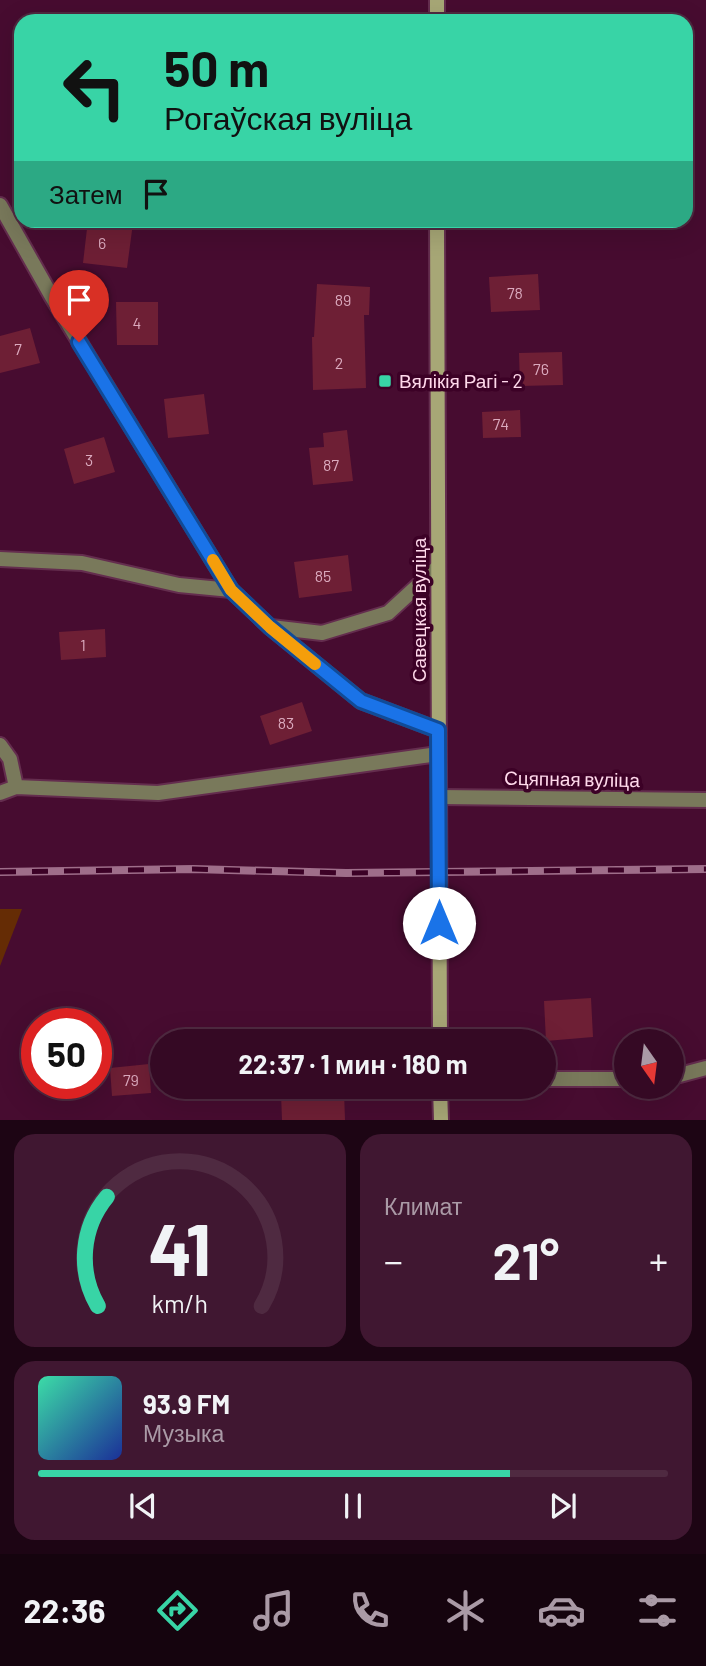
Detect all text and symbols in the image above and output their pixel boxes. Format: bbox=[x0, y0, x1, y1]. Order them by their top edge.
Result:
text: 50 m bbox=[164, 38, 269, 97]
icon: left bbox=[49, 42, 140, 133]
text: Рогаўская вуліца bbox=[164, 98, 412, 136]
icon: arrive bbox=[137, 175, 175, 213]
text: Затем bbox=[49, 178, 123, 209]
house number: 6 bbox=[98, 233, 106, 252]
pin bbox=[49, 270, 109, 342]
icon: arrive bbox=[60, 281, 98, 319]
house number: 78 bbox=[507, 283, 523, 302]
house number: 89 bbox=[335, 290, 351, 309]
house number: 4 bbox=[133, 313, 141, 332]
house number: 7 bbox=[14, 339, 22, 358]
house number: 2 bbox=[335, 353, 343, 372]
house number: 76 bbox=[533, 359, 549, 378]
place label: Вялікія Рагі - 2 bbox=[399, 369, 523, 392]
marker: Вялікія Рагі - 2 bbox=[377, 373, 393, 389]
house number: 74 bbox=[493, 414, 509, 433]
house number: 3 bbox=[85, 450, 93, 469]
house number: 87 bbox=[323, 455, 339, 474]
street label: Савецкая вуліца bbox=[407, 537, 430, 682]
house number: 85 bbox=[315, 566, 331, 585]
house number: 1 bbox=[80, 635, 86, 654]
house number: 83 bbox=[278, 713, 294, 732]
street label: Сцяпная вуліца bbox=[504, 766, 641, 791]
position arrow bbox=[402, 886, 476, 960]
speed limit sign: 50 bbox=[21, 1008, 112, 1099]
north arrow bbox=[614, 1029, 684, 1099]
map controls bbox=[614, 1029, 684, 1099]
text: 22:37 · 1 мин · 180 m bbox=[239, 1048, 467, 1079]
house number: 79 bbox=[123, 1070, 139, 1089]
text: Климат bbox=[384, 1192, 462, 1220]
text: 41 bbox=[149, 1204, 211, 1292]
text: 21° bbox=[493, 1228, 559, 1290]
text: − bbox=[384, 1237, 403, 1283]
text: + bbox=[649, 1237, 668, 1283]
text: km/h bbox=[152, 1288, 208, 1318]
text: 93.9 FM bbox=[143, 1388, 230, 1419]
text: Музыка bbox=[143, 1419, 224, 1447]
icon: previous bbox=[124, 1487, 162, 1525]
icon: pause bbox=[334, 1487, 372, 1525]
icon: next bbox=[544, 1487, 582, 1525]
icon: directions bbox=[153, 1586, 202, 1635]
icon: music bbox=[249, 1586, 298, 1635]
icon: phone bbox=[345, 1586, 394, 1635]
icon: climate bbox=[441, 1586, 490, 1635]
icon: car bbox=[537, 1586, 586, 1635]
icon: filters bbox=[633, 1586, 682, 1635]
text: 22:36 bbox=[24, 1591, 106, 1629]

